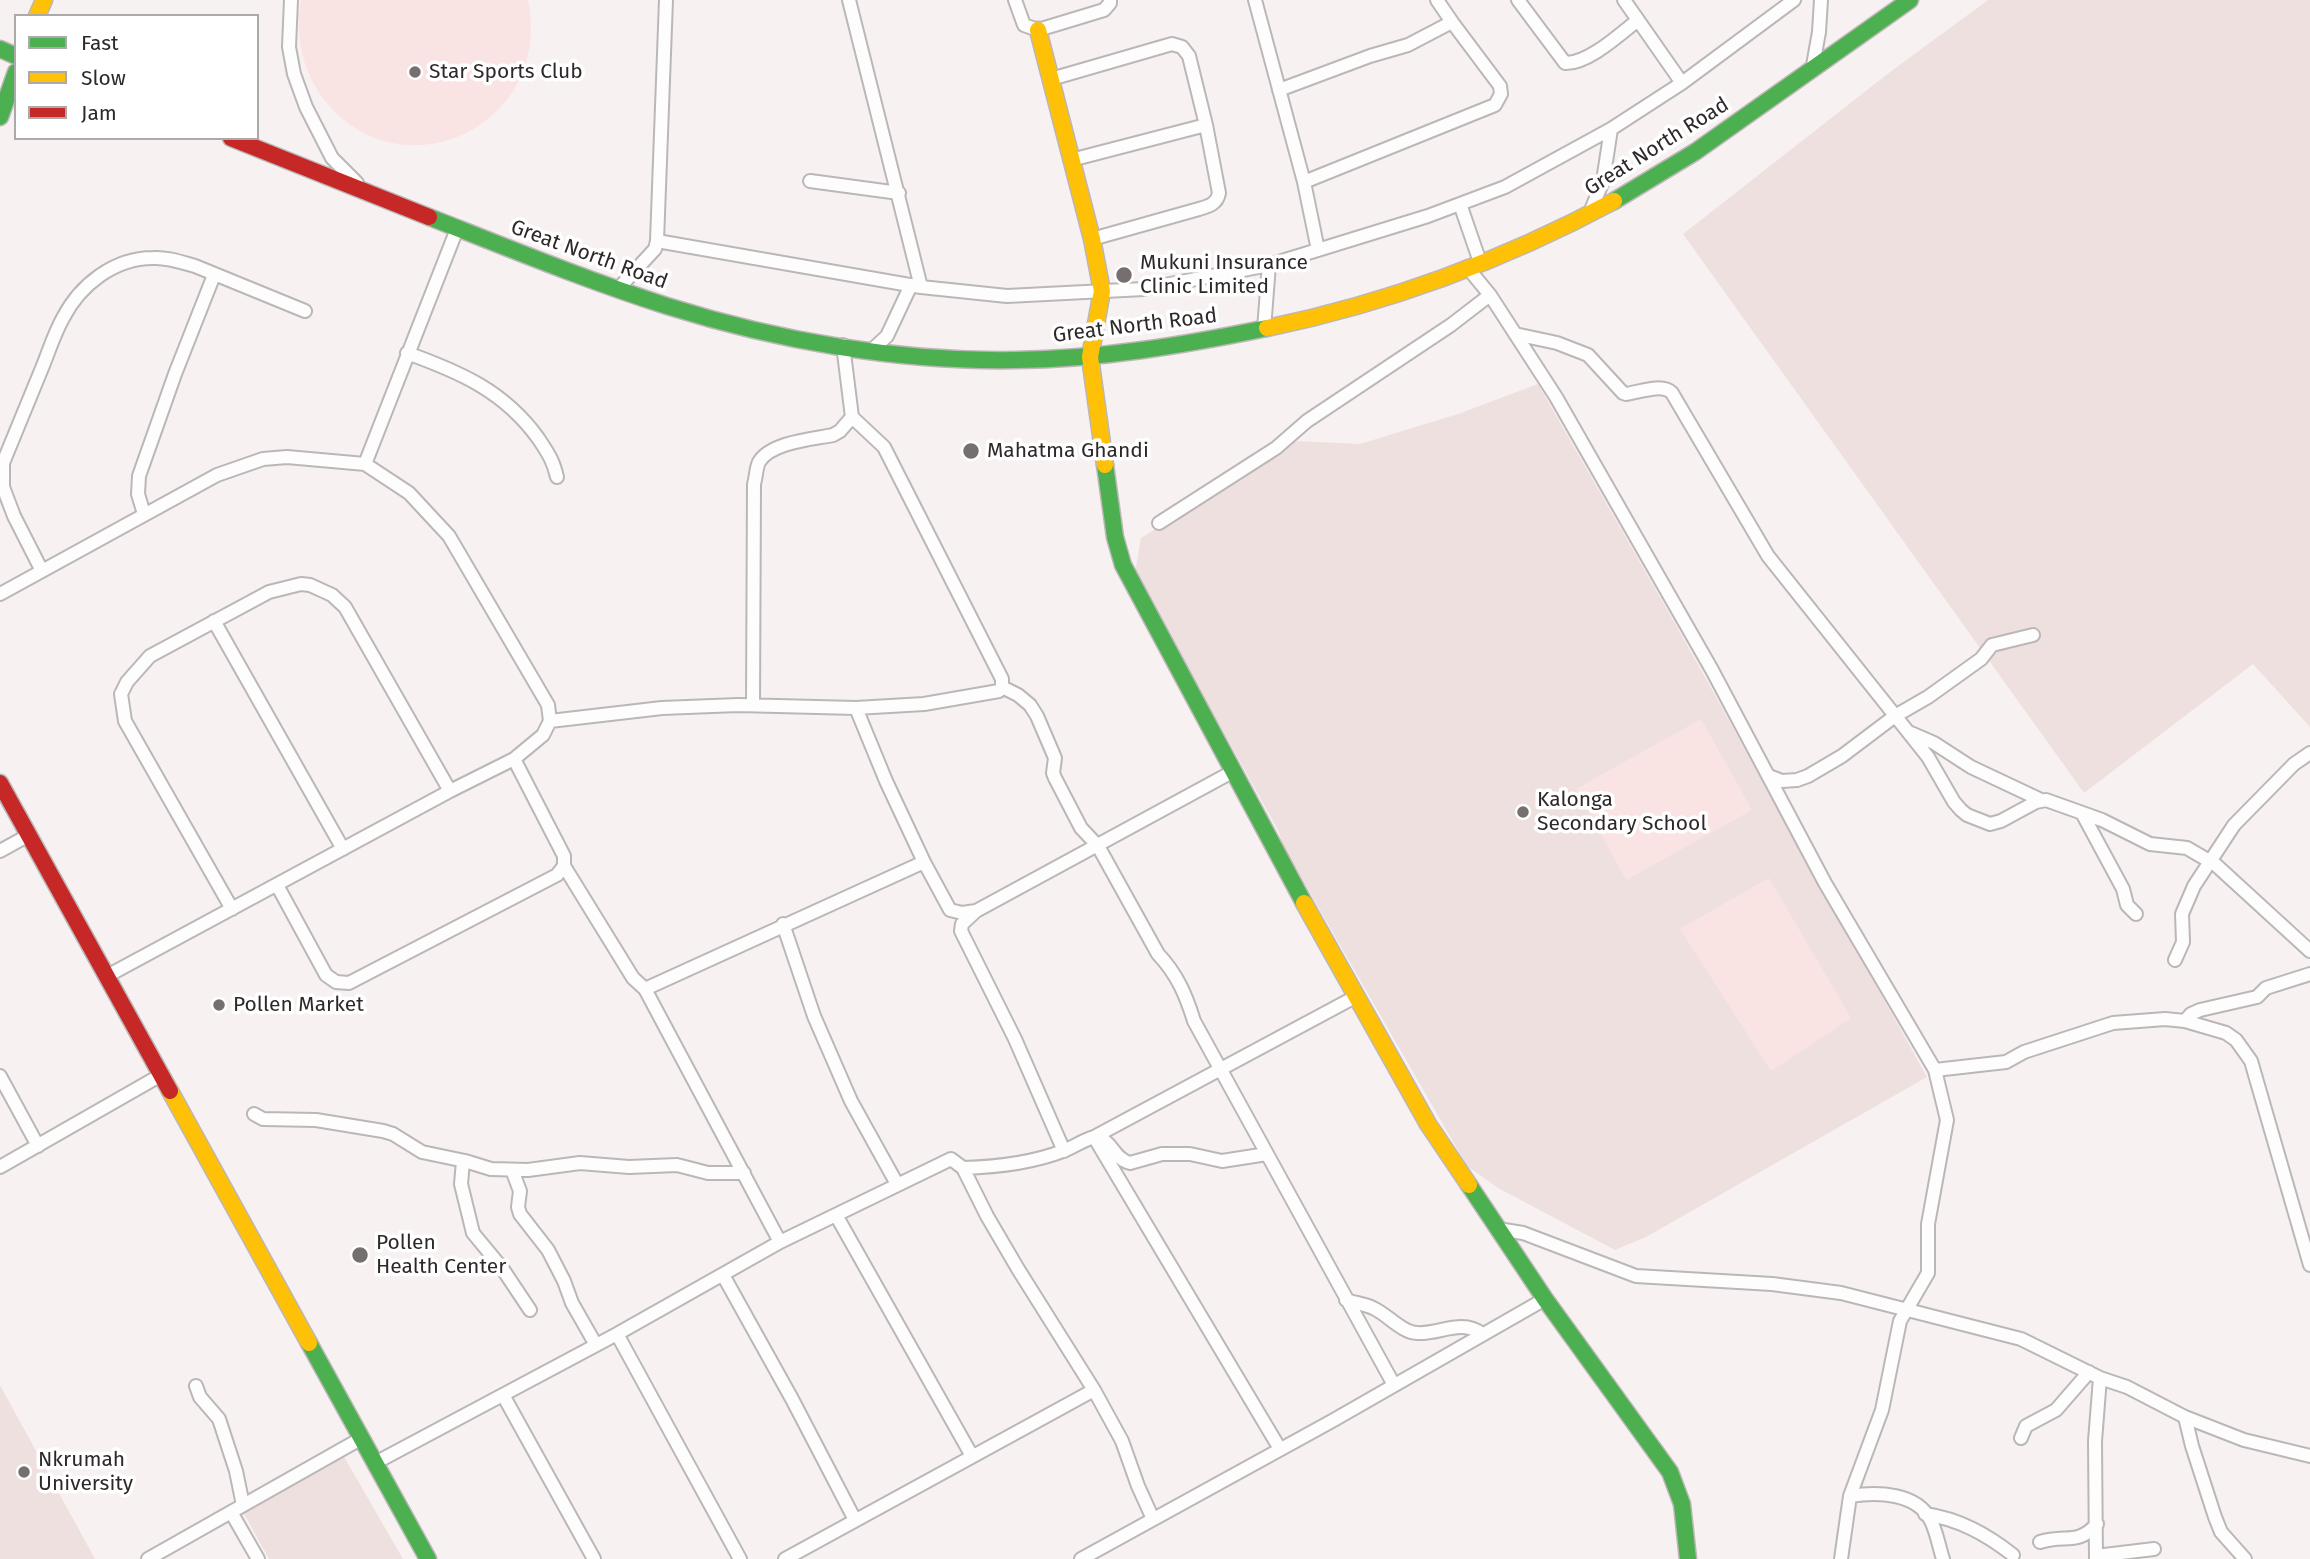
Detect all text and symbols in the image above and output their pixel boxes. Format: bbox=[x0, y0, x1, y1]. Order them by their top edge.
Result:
legend bbox=[14, 14, 259, 140]
text: Fast bbox=[81, 30, 119, 56]
place label: Star Sports Club bbox=[429, 59, 583, 85]
marker: Star Sports Club bbox=[407, 64, 423, 80]
text: Slow bbox=[81, 65, 126, 91]
street label: Great North Road bbox=[1580, 93, 1734, 201]
text: Jam bbox=[81, 100, 117, 126]
street label: Great North Road bbox=[507, 215, 671, 295]
place label: Mukuni Insurance Clinic Limited bbox=[1140, 250, 1308, 300]
marker: Mukuni Insurance Clinic Limited bbox=[1114, 265, 1134, 285]
street label: Great North Road bbox=[1052, 303, 1218, 349]
place label: Mahatma Ghandi bbox=[987, 438, 1149, 464]
marker: Mahatma Ghandi bbox=[961, 441, 981, 461]
place label: Kalonga Secondary School bbox=[1537, 787, 1707, 837]
marker: Kalonga Secondary School bbox=[1515, 804, 1531, 820]
place label: Pollen Market bbox=[233, 992, 364, 1018]
marker: Pollen Market bbox=[211, 997, 227, 1013]
place label: Pollen Health Center bbox=[376, 1230, 506, 1280]
marker: Pollen Health Center bbox=[350, 1245, 370, 1265]
place label: Nkrumah University bbox=[38, 1447, 133, 1497]
marker: Nkrumah University bbox=[16, 1464, 32, 1480]

